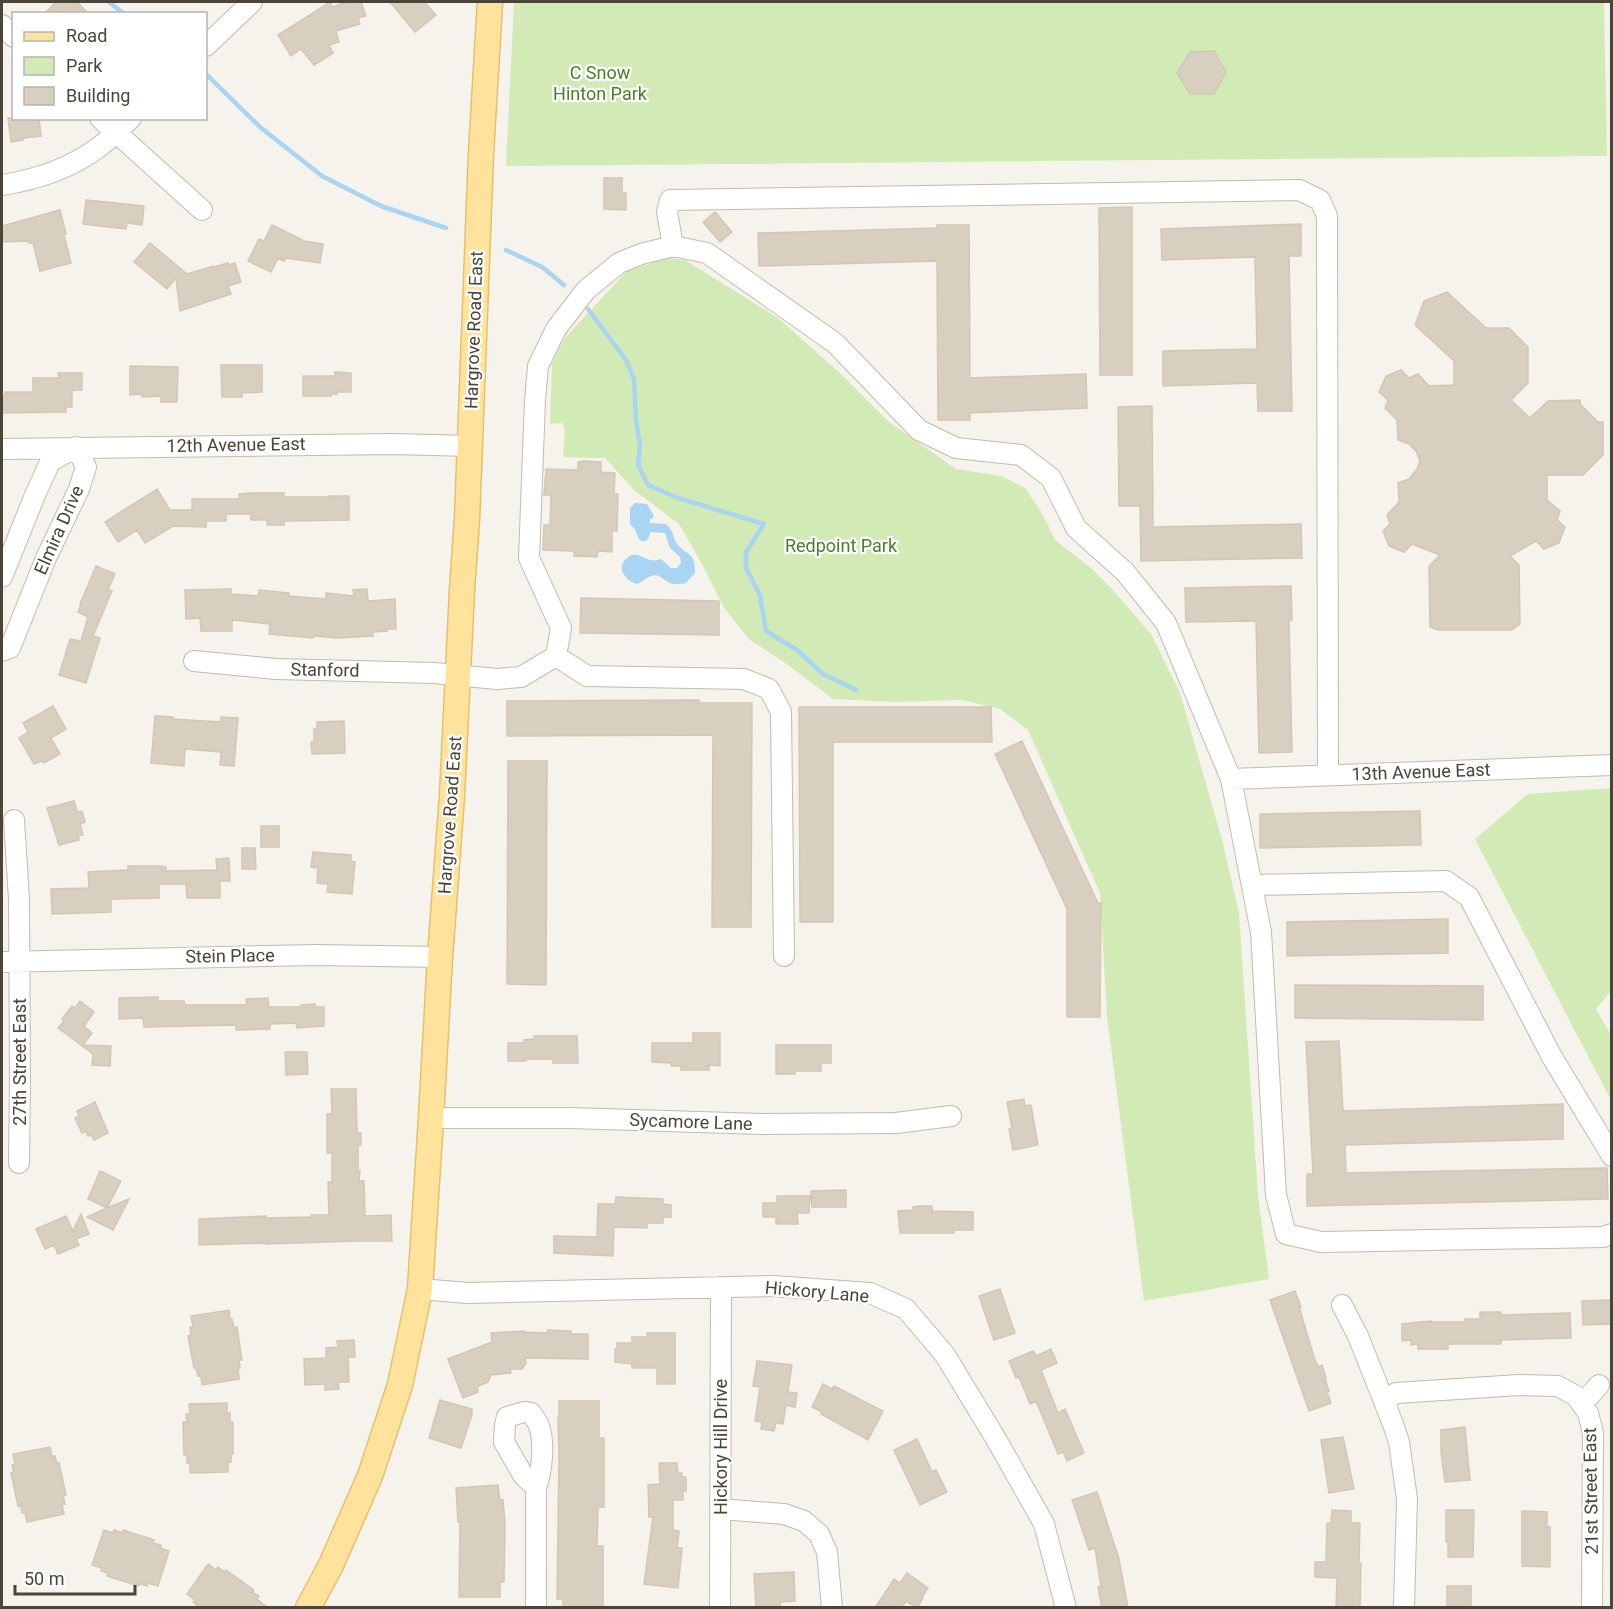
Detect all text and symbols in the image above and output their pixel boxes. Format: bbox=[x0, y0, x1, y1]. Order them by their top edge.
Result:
legend bbox=[12, 12, 207, 120]
text: Road bbox=[66, 25, 107, 46]
text: Park bbox=[66, 55, 103, 76]
park label: C Snow Hinton Park bbox=[553, 62, 648, 104]
text: Building bbox=[66, 85, 130, 106]
street label: Hargrove Road East bbox=[460, 250, 487, 409]
street label: 12th Avenue East bbox=[166, 433, 306, 456]
street label: Elmira Drive bbox=[30, 482, 87, 578]
park label: Redpoint Park bbox=[785, 535, 898, 556]
street label: Stanford bbox=[290, 658, 360, 681]
street label: Hargrove Road East bbox=[434, 735, 466, 895]
street label: 13th Avenue East bbox=[1351, 759, 1491, 784]
street label: Stein Place bbox=[185, 944, 275, 967]
street label: 27th Street East bbox=[9, 998, 30, 1126]
street label: Sycamore Lane bbox=[629, 1109, 753, 1134]
street label: Hickory Lane bbox=[764, 1276, 870, 1307]
street label: Hickory Hill Drive bbox=[710, 1379, 731, 1515]
street label: 21st Street East bbox=[1579, 1427, 1602, 1555]
scale bar bbox=[15, 1558, 135, 1596]
text: 50 m bbox=[24, 1568, 64, 1589]

